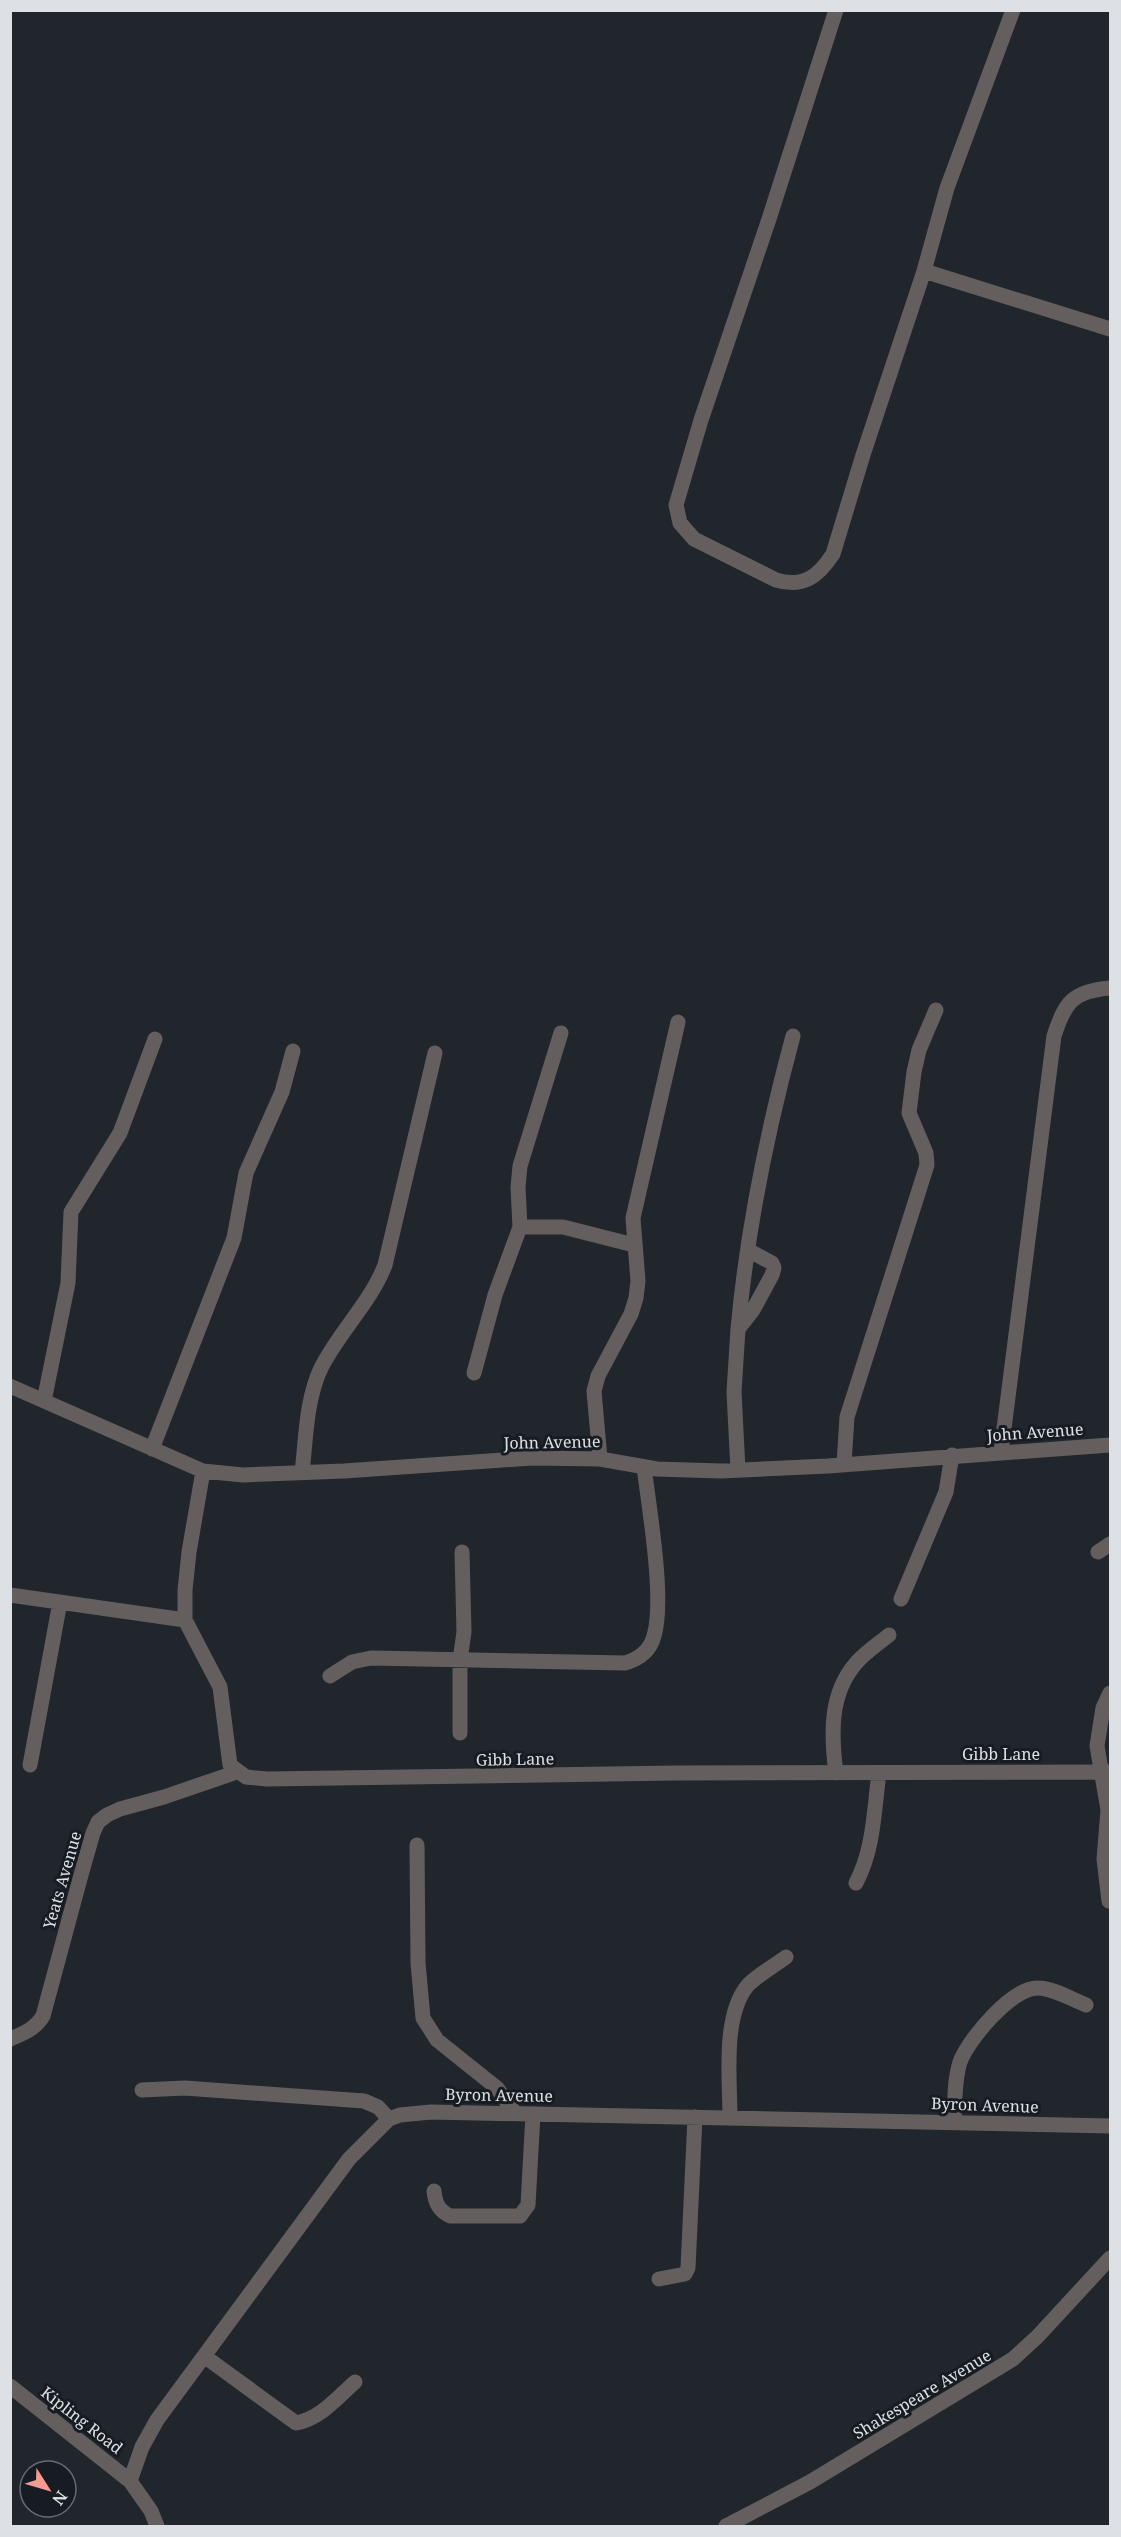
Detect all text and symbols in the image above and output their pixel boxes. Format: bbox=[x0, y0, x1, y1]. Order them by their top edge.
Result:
street label: John Avenue bbox=[985, 1418, 1084, 1446]
street label: John Avenue bbox=[502, 1430, 601, 1454]
street label: Gibb Lane bbox=[962, 1743, 1040, 1765]
street label: Gibb Lane bbox=[476, 1747, 554, 1771]
street label: Yeats Avenue bbox=[37, 1829, 86, 1932]
street label: Byron Avenue bbox=[445, 2083, 553, 2107]
street label: Byron Avenue bbox=[931, 2092, 1039, 2118]
street label: Shakespeare Avenue bbox=[849, 2344, 995, 2444]
street label: Kipling Road bbox=[37, 2381, 127, 2459]
north arrow bbox=[18, 2459, 78, 2519]
text: N bbox=[47, 2486, 73, 2510]

